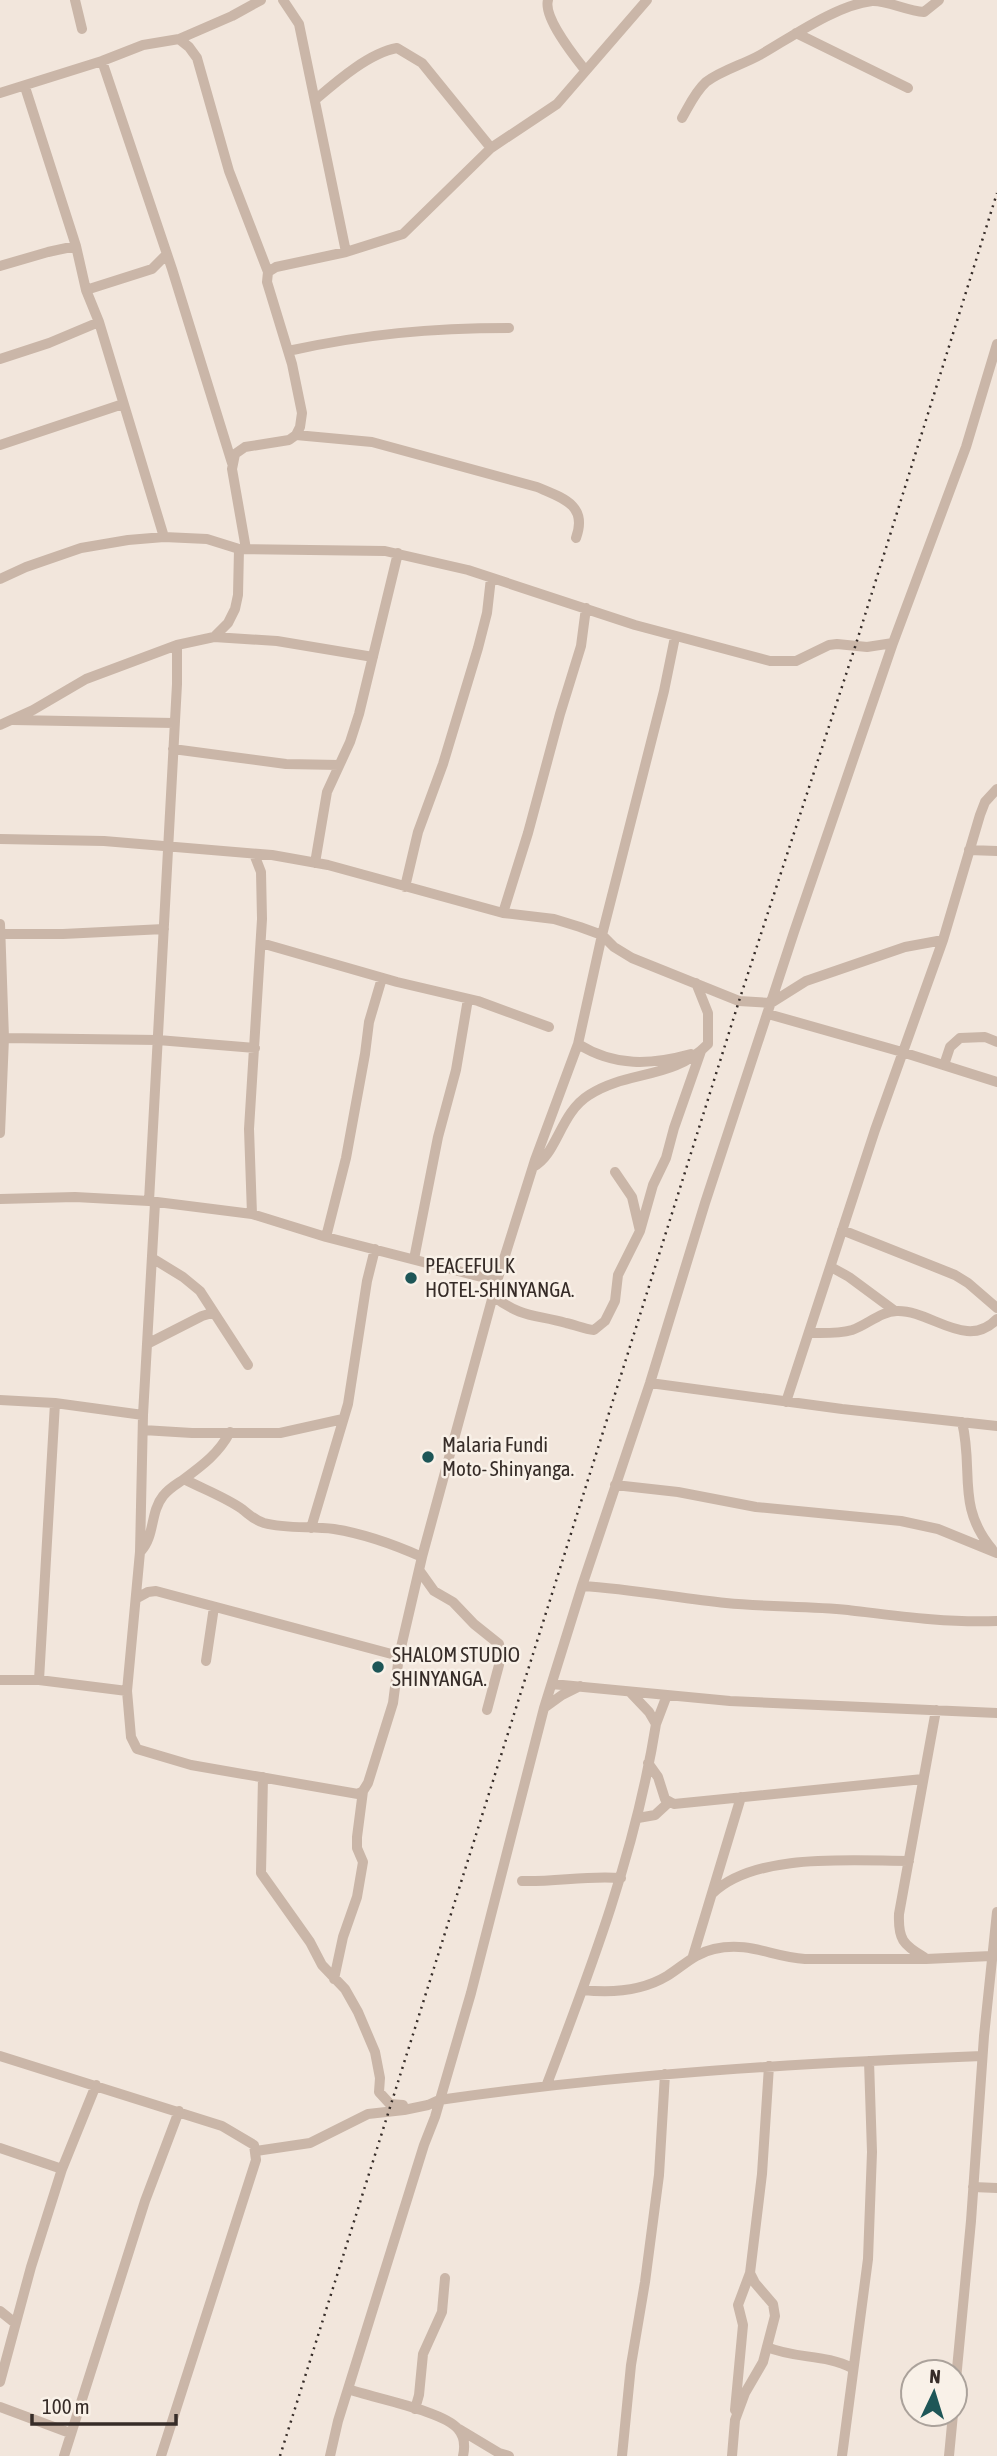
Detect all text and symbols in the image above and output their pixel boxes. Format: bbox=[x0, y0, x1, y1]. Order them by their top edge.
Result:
place label: PEACEFUL K HOTEL-SHINYANGA. bbox=[425, 1253, 574, 1301]
marker: PEACEFUL K HOTEL-SHINYANGA. bbox=[403, 1270, 419, 1286]
place label: Malaria Fundi Moto- Shinyanga. bbox=[442, 1432, 574, 1480]
marker: Malaria Fundi Moto- Shinyanga. bbox=[420, 1449, 436, 1465]
place label: SHALOM STUDIO SHINYANGA. bbox=[392, 1642, 520, 1690]
marker: SHALOM STUDIO SHINYANGA. bbox=[370, 1659, 386, 1675]
north arrow bbox=[899, 2358, 969, 2428]
text: N bbox=[929, 2365, 942, 2387]
scale bar bbox=[32, 2382, 175, 2426]
text: 100 m bbox=[42, 2394, 90, 2418]

